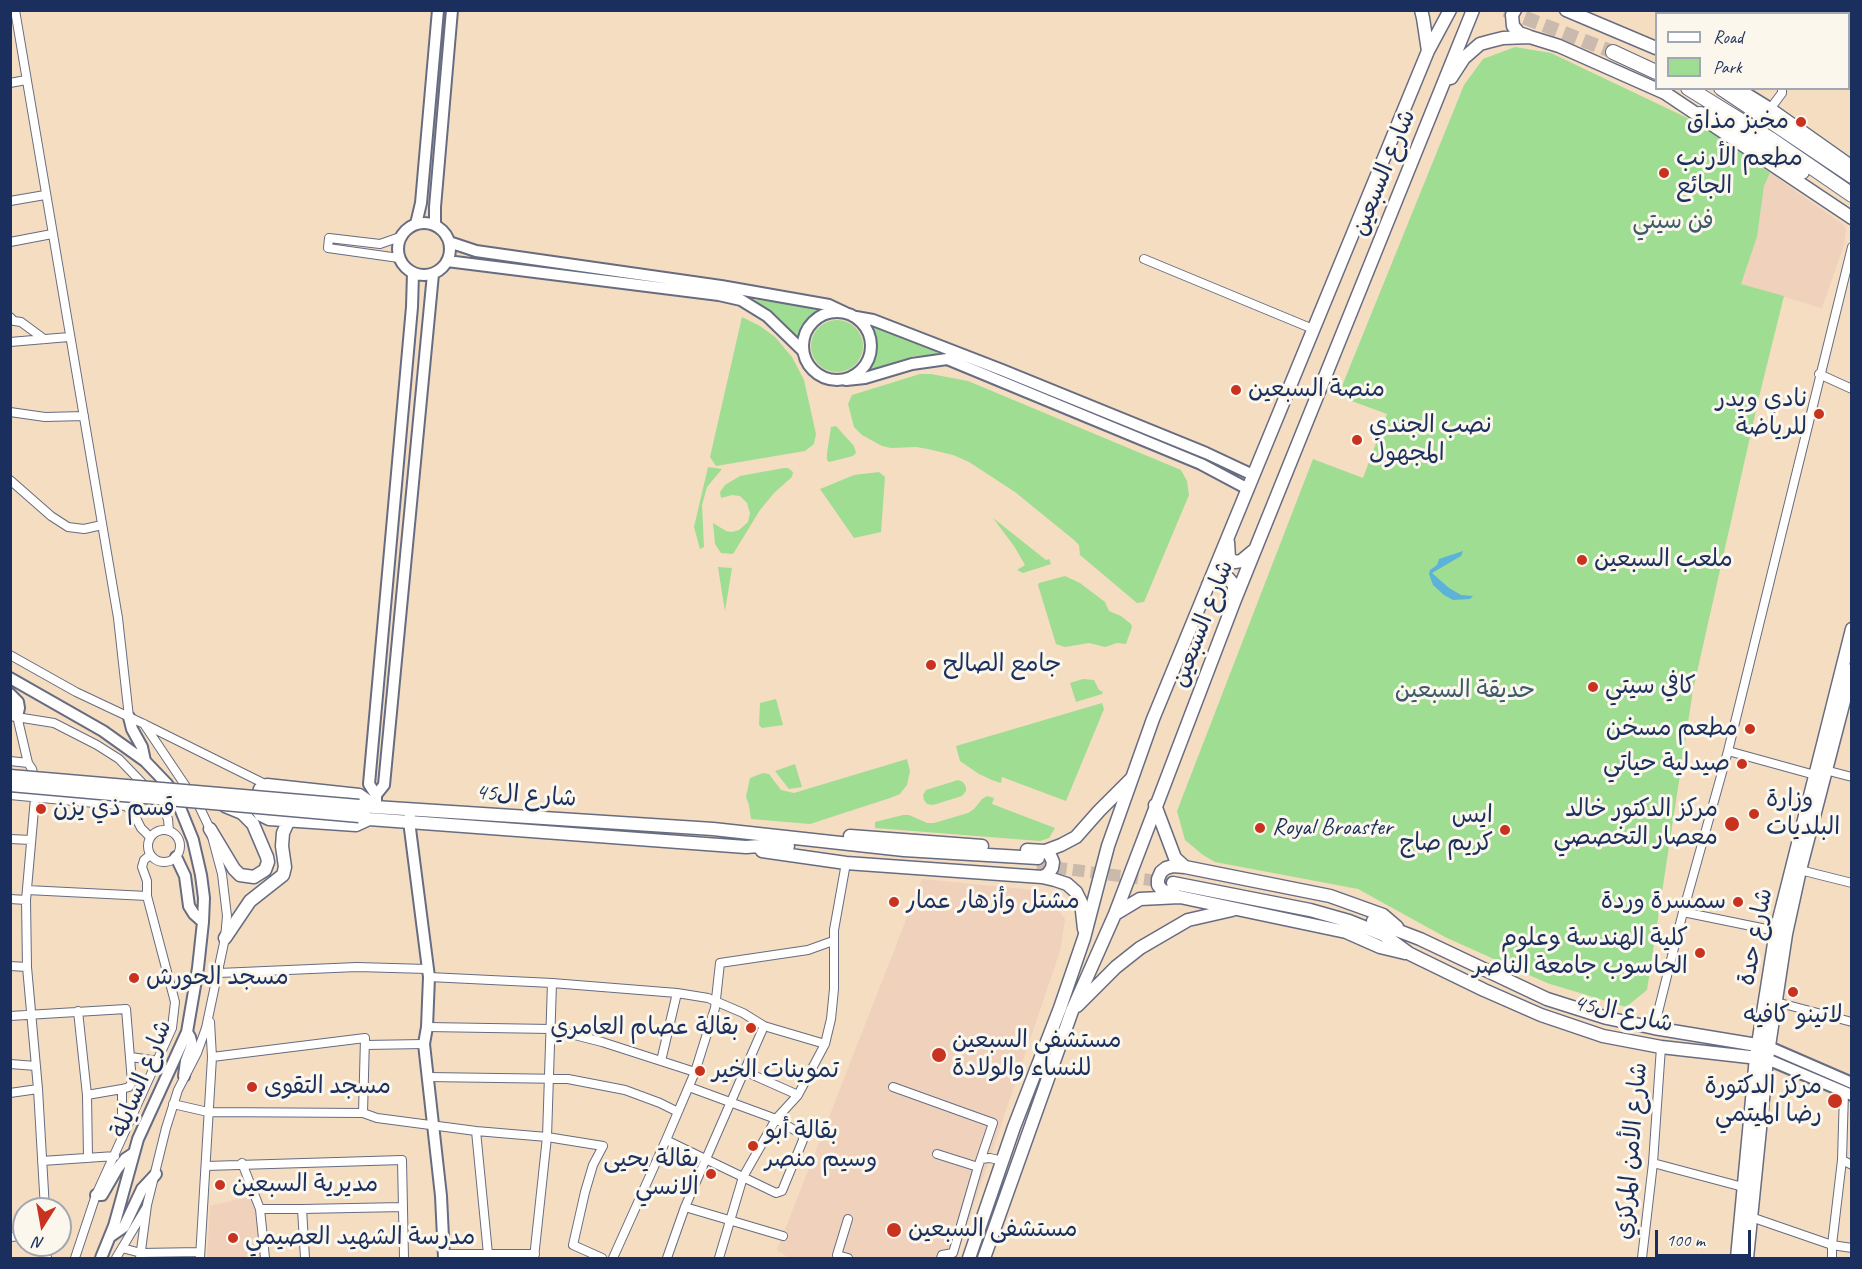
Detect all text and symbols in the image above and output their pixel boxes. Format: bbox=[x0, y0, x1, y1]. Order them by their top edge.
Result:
legend bbox=[1655, 12, 1850, 90]
text: Road bbox=[1713, 26, 1743, 48]
text: Park bbox=[1713, 56, 1742, 78]
street label: شارع السبعين bbox=[1346, 106, 1422, 240]
place label: مخبز مذاق bbox=[1687, 108, 1789, 136]
marker: مخبز مذاق bbox=[1794, 115, 1808, 129]
place label: مطعم الأرنب الجائع bbox=[1676, 145, 1803, 201]
marker: مطعم الأرنب الجائع bbox=[1657, 166, 1671, 180]
park label: فن سيتي bbox=[1632, 208, 1714, 236]
place label: منصة السبعين bbox=[1248, 376, 1385, 404]
marker: منصة السبعين bbox=[1229, 383, 1243, 397]
place label: نادي ويدر للرياضة bbox=[1716, 386, 1807, 442]
marker: نادي ويدر للرياضة bbox=[1812, 407, 1826, 421]
place label: نصب الجندي المجهول bbox=[1369, 412, 1492, 468]
marker: نصب الجندي المجهول bbox=[1350, 433, 1364, 447]
place label: ملعب السبعين bbox=[1594, 546, 1733, 574]
marker: ملعب السبعين bbox=[1575, 553, 1589, 567]
street label: شارع السبعين bbox=[1166, 556, 1240, 692]
place label: جامع الصالح bbox=[943, 651, 1061, 679]
marker: جامع الصالح bbox=[924, 658, 938, 672]
place label: كافي سيتي bbox=[1605, 673, 1696, 701]
park label: حديقة السبعين bbox=[1395, 677, 1535, 705]
marker: كافي سيتي bbox=[1586, 680, 1600, 694]
place label: مطعم مسخن bbox=[1606, 715, 1738, 743]
marker: مطعم مسخن bbox=[1743, 722, 1757, 736]
place label: صيدلية حياتي bbox=[1603, 750, 1730, 778]
marker: صيدلية حياتي bbox=[1735, 757, 1749, 771]
street label: شارع ال45 bbox=[474, 778, 578, 814]
place label: وزارة البلديات bbox=[1766, 786, 1840, 842]
place label: قسم ذي يزن bbox=[53, 795, 175, 823]
place label: مركز الدكتور خالد معصار التخصصي bbox=[1554, 796, 1718, 852]
marker: قسم ذي يزن bbox=[34, 802, 48, 816]
place label: ايس كريم صاج bbox=[1400, 802, 1493, 858]
marker: وزارة البلديات bbox=[1747, 807, 1761, 821]
place label: Royal Broaster bbox=[1272, 814, 1392, 842]
marker: مركز الدكتور خالد معصار التخصصي bbox=[1723, 815, 1741, 833]
marker: Royal Broaster bbox=[1253, 821, 1267, 835]
marker: ايس كريم صاج bbox=[1498, 823, 1512, 837]
street label: شارع حدة bbox=[1732, 886, 1780, 988]
place label: مشتل وأزهار عمار bbox=[906, 888, 1080, 916]
place label: سمسرة وردة bbox=[1601, 888, 1726, 916]
marker: مشتل وأزهار عمار bbox=[887, 895, 901, 909]
marker: سمسرة وردة bbox=[1731, 895, 1745, 909]
place label: كلية الهندسة وعلوم الحاسوب جامعة الناصر bbox=[1472, 925, 1688, 981]
marker: كلية الهندسة وعلوم الحاسوب جامعة الناصر bbox=[1693, 946, 1707, 960]
place label: مسجد الحورش bbox=[146, 964, 289, 992]
marker: مسجد الحورش bbox=[127, 971, 141, 985]
marker: لاتينو كافيه bbox=[1786, 985, 1800, 999]
street label: شارع ال45 bbox=[1570, 989, 1676, 1039]
place label: لاتينو كافيه bbox=[1743, 1002, 1843, 1030]
place label: بقالة عصام العامري bbox=[550, 1014, 739, 1042]
street label: شارع السايلة bbox=[105, 1016, 179, 1142]
marker: بقالة عصام العامري bbox=[744, 1021, 758, 1035]
place label: مستشفى السبعين للنساء والولادة bbox=[952, 1027, 1122, 1083]
marker: مستشفى السبعين للنساء والولادة bbox=[930, 1046, 948, 1064]
place label: تموينات الخير bbox=[712, 1057, 839, 1085]
street label: شارع الأمن المركزي bbox=[1610, 1061, 1654, 1241]
marker: تموينات الخير bbox=[693, 1064, 707, 1078]
place label: مسجد التقوى bbox=[264, 1073, 391, 1101]
place label: مركز الدكتورة رضا الميتمي bbox=[1704, 1073, 1822, 1129]
marker: مسجد التقوى bbox=[245, 1080, 259, 1094]
marker: مركز الدكتورة رضا الميتمي bbox=[1826, 1092, 1844, 1110]
place label: بقالة أبو وسيم منصر bbox=[765, 1118, 877, 1174]
marker: بقالة أبو وسيم منصر bbox=[746, 1139, 760, 1153]
place label: بقالة يحيى الانسي bbox=[603, 1146, 699, 1202]
marker: بقالة يحيى الانسي bbox=[704, 1167, 718, 1181]
place label: مديرية السبعين bbox=[232, 1171, 378, 1199]
marker: مديرية السبعين bbox=[213, 1178, 227, 1192]
north arrow bbox=[12, 1197, 72, 1257]
place label: مستشفى السبعين bbox=[908, 1216, 1078, 1244]
scale bar bbox=[1658, 1218, 1754, 1256]
marker: مستشفى السبعين bbox=[885, 1221, 903, 1239]
place label: مدرسة الشهيد العصيمي bbox=[245, 1224, 475, 1252]
text: 100 m bbox=[1666, 1229, 1705, 1251]
marker: مدرسة الشهيد العصيمي bbox=[226, 1231, 240, 1245]
text: N bbox=[32, 1232, 46, 1253]

